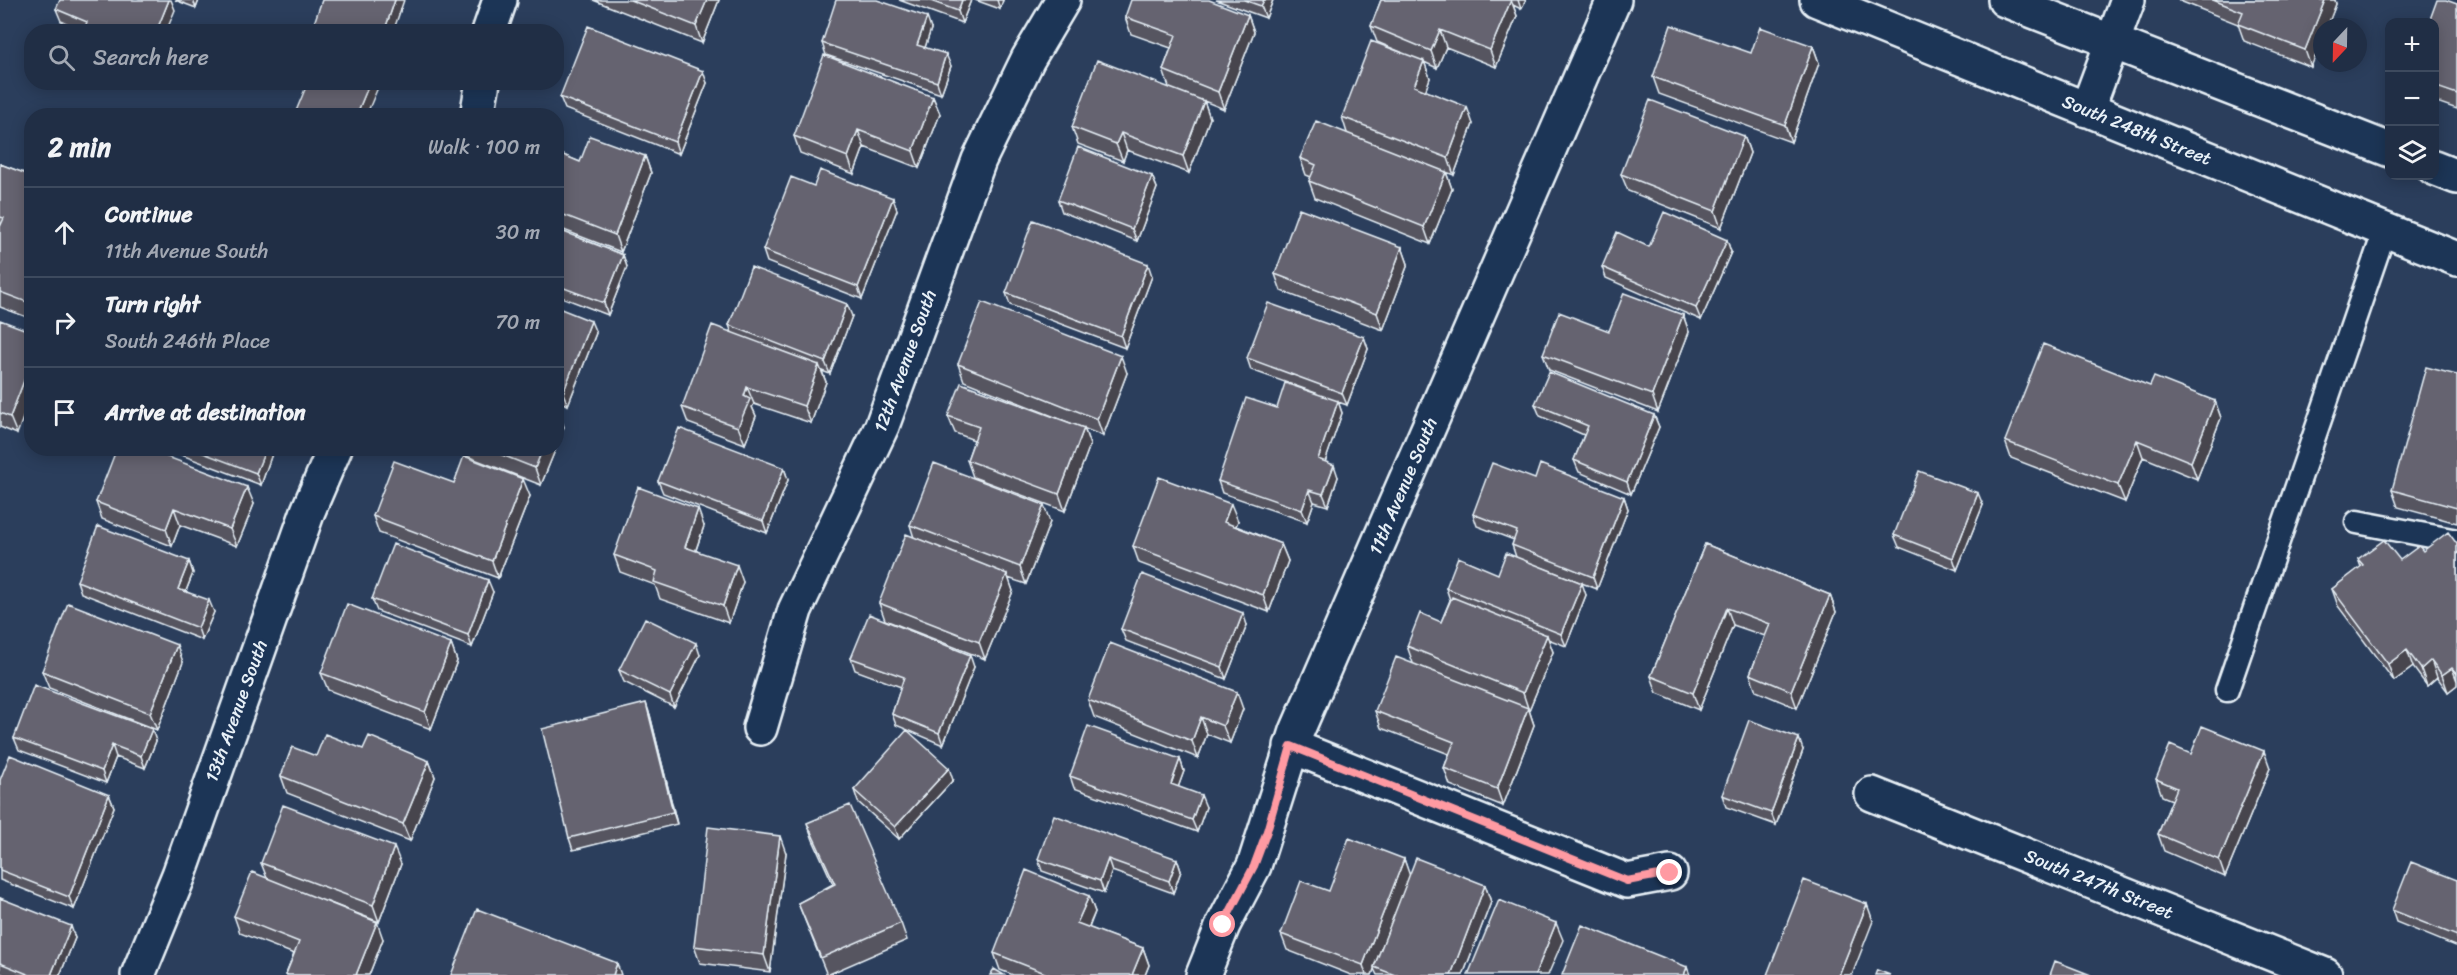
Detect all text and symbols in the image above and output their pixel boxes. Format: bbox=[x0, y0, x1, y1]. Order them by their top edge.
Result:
north arrow bbox=[2313, 18, 2367, 72]
map controls bbox=[2385, 18, 2439, 180]
button: + bbox=[2385, 18, 2439, 72]
search box bbox=[24, 24, 564, 90]
text: Search here bbox=[93, 38, 209, 77]
icon: search bbox=[45, 41, 78, 74]
button: − bbox=[2385, 72, 2439, 126]
street label: South 248th Street bbox=[2057, 85, 2217, 175]
text: 2 min bbox=[48, 124, 111, 170]
button: layers bbox=[2385, 126, 2439, 180]
text: Walk · 100 m bbox=[428, 130, 540, 165]
text: Continue bbox=[105, 195, 193, 234]
text: 30 m bbox=[496, 215, 540, 250]
icon: ahead bbox=[48, 216, 81, 249]
text: 11th Avenue South bbox=[105, 234, 268, 269]
text: Turn right bbox=[105, 285, 200, 324]
street label: 12th Avenue South bbox=[864, 285, 946, 437]
text: 70 m bbox=[495, 305, 540, 340]
icon: right bbox=[48, 306, 81, 339]
text: South 246th Place bbox=[105, 324, 270, 359]
text: Arrive at destination bbox=[105, 393, 306, 432]
icon: arrive bbox=[48, 396, 81, 429]
street label: 11th Avenue South bbox=[1360, 412, 1446, 560]
street label: 13th Avenue South bbox=[195, 635, 277, 787]
street label: South 247th Street bbox=[2020, 840, 2178, 929]
route end bbox=[1656, 859, 1682, 885]
route start bbox=[1209, 911, 1235, 937]

